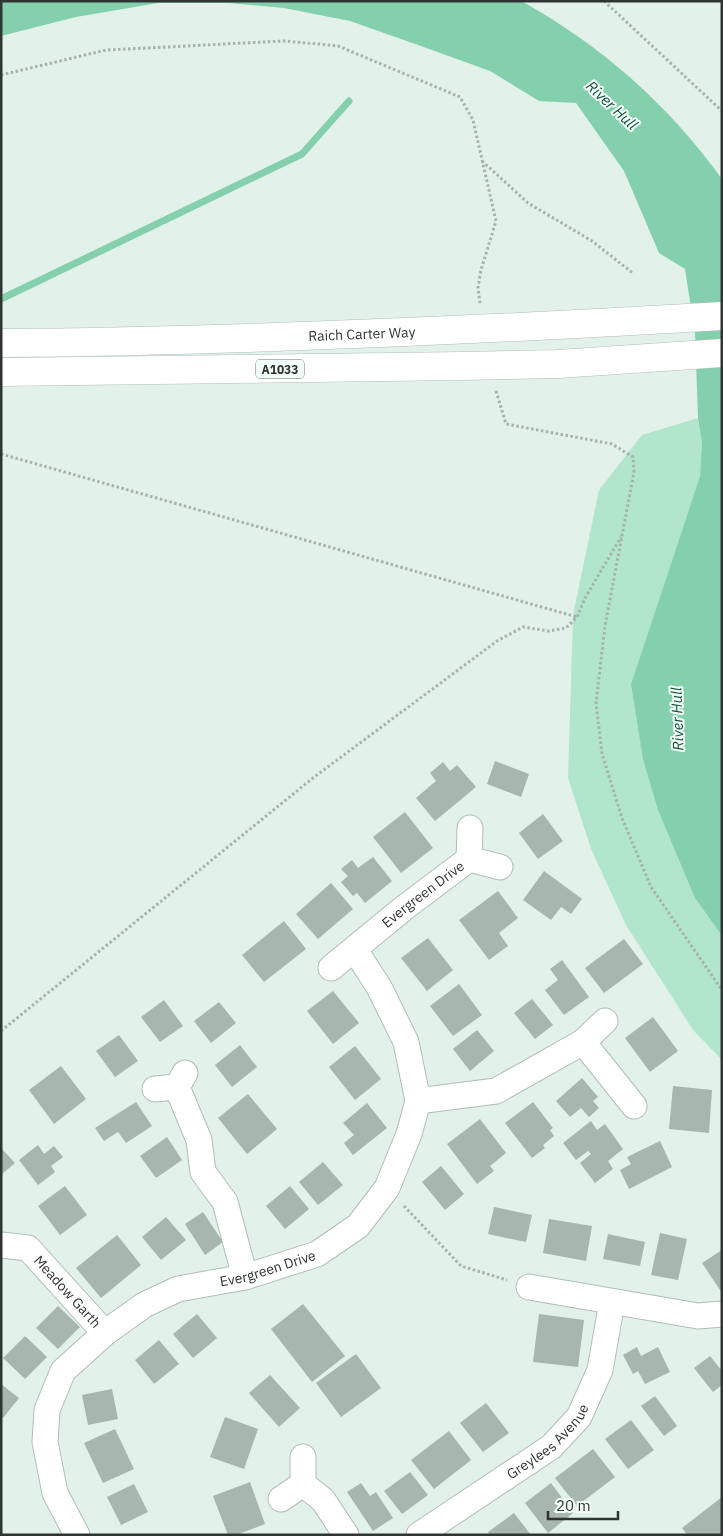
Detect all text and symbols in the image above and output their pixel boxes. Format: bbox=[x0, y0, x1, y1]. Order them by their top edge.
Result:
water label: River Hull bbox=[582, 76, 642, 134]
street label: Raich Carter Way bbox=[308, 323, 416, 345]
road number: A1033 bbox=[256, 359, 304, 378]
water label: River Hull bbox=[666, 687, 688, 751]
street label: Evergreen Drive bbox=[378, 857, 468, 931]
street label: Evergreen Drive bbox=[218, 1246, 318, 1290]
street label: Meadow Garth bbox=[30, 1252, 105, 1332]
street label: Greylees Avenue bbox=[503, 1401, 593, 1483]
scale bar bbox=[548, 1488, 618, 1520]
text: 20 m bbox=[556, 1496, 591, 1515]

